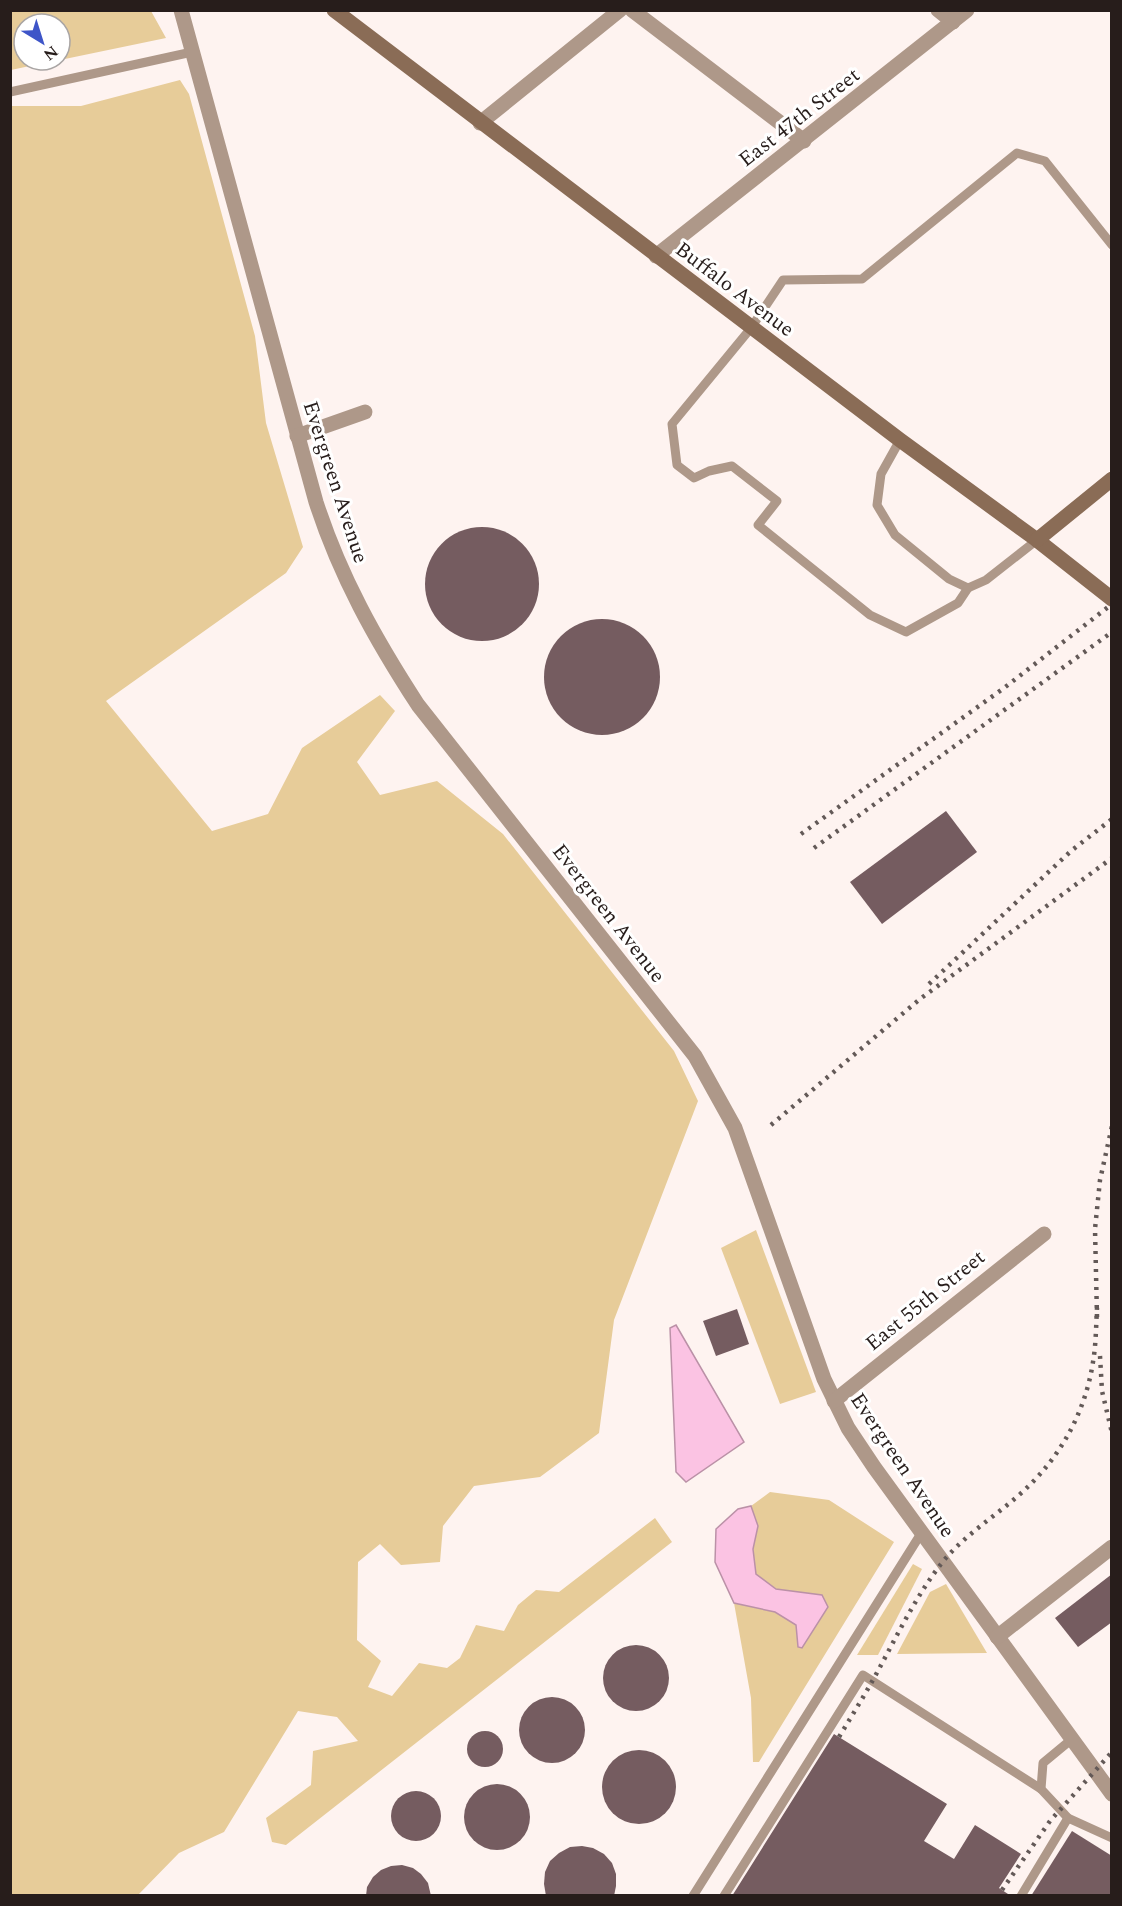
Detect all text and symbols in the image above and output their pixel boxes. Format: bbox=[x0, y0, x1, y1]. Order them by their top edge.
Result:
north arrow bbox=[12, 12, 72, 72]
text: N bbox=[38, 40, 63, 67]
street label: East 47th Street bbox=[732, 60, 867, 176]
street label: Buffalo Avenue bbox=[668, 234, 801, 345]
street label: Evergreen Avenue bbox=[294, 397, 376, 568]
street label: Evergreen Avenue bbox=[544, 837, 673, 990]
street label: East 55th Street bbox=[859, 1242, 993, 1359]
street label: Evergreen Avenue bbox=[842, 1387, 963, 1545]

